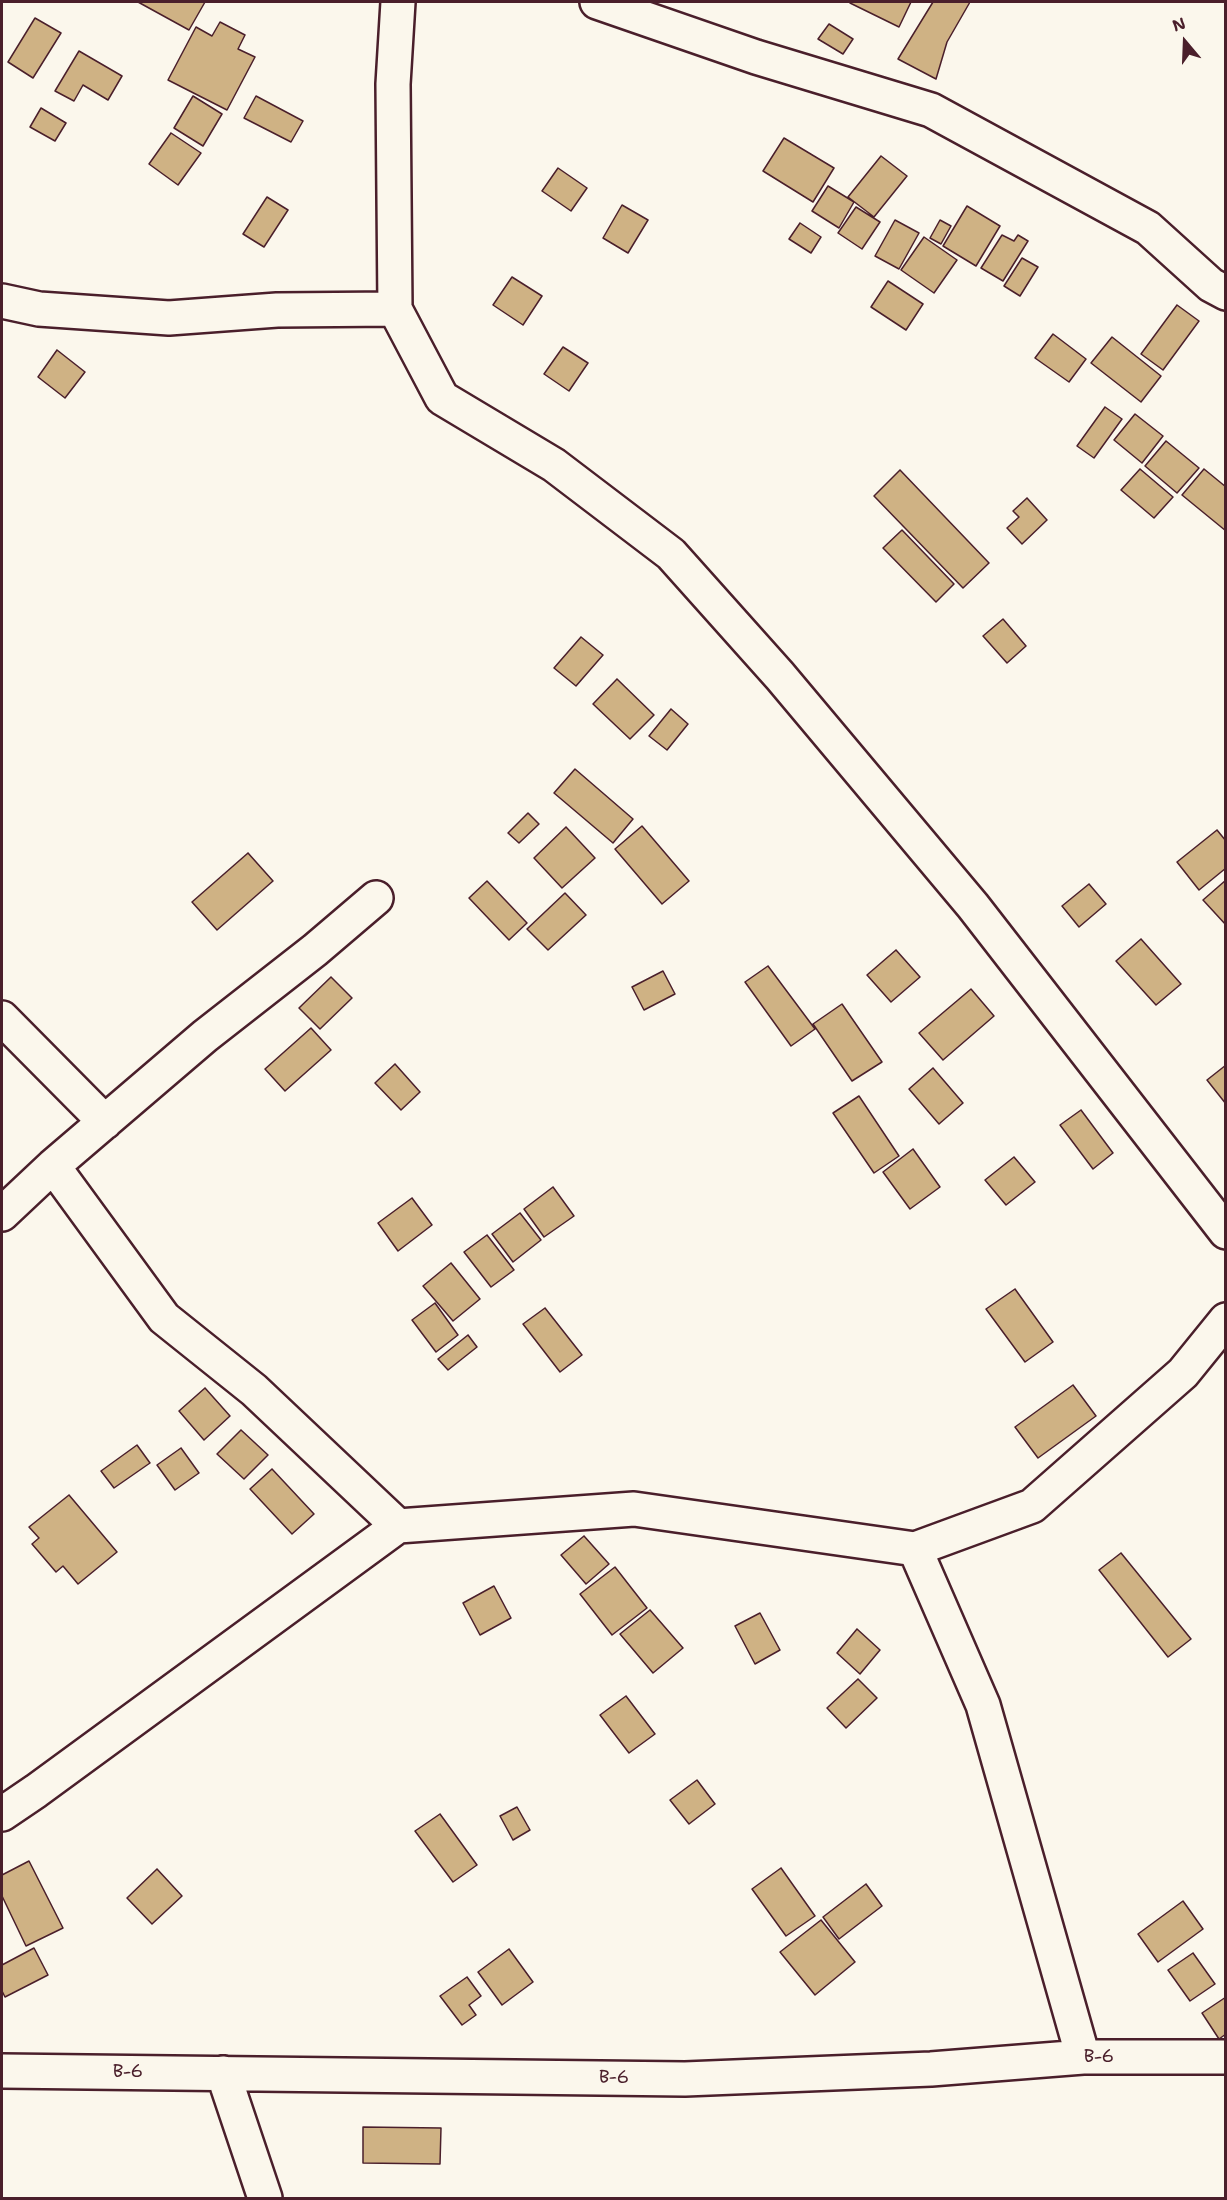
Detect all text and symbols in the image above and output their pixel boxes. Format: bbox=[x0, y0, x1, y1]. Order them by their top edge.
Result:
north arrow bbox=[1155, 12, 1215, 72]
text: N bbox=[1170, 13, 1188, 37]
street label: B-6 bbox=[1084, 2046, 1114, 2068]
street label: B-6 bbox=[113, 2061, 143, 2083]
street label: B-6 bbox=[599, 2067, 629, 2089]

